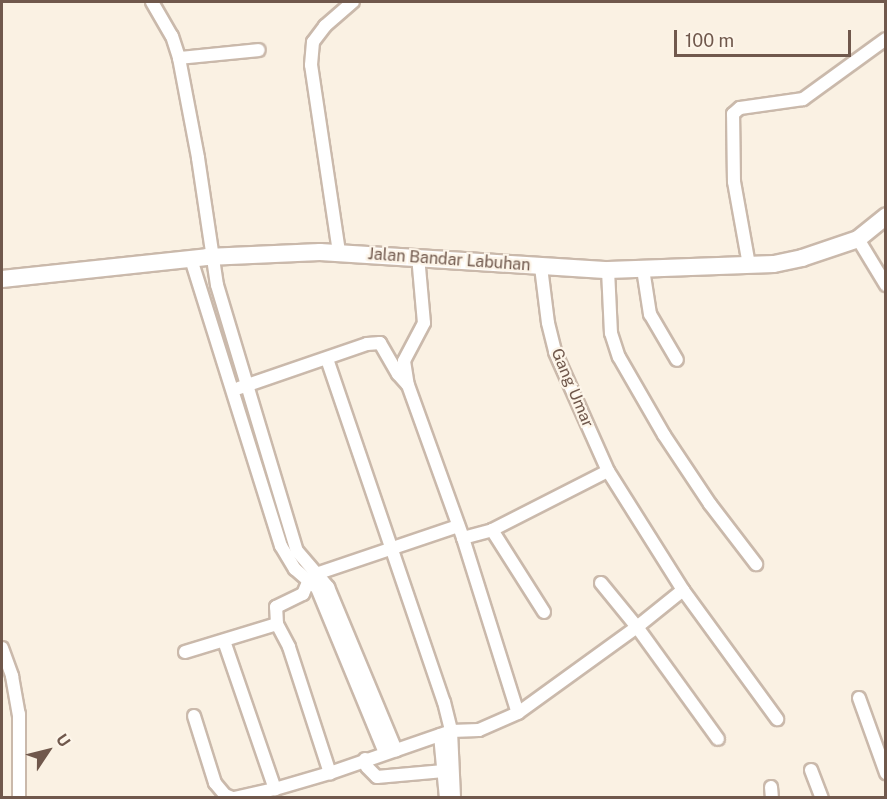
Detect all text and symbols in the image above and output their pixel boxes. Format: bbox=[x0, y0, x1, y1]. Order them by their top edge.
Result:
scale bar bbox=[677, 18, 854, 56]
text: 100 m bbox=[685, 30, 734, 51]
street label: Jalan Bandar Labuhan bbox=[367, 245, 531, 275]
street label: Gang Umar bbox=[547, 346, 597, 430]
north arrow bbox=[18, 721, 78, 781]
text: U bbox=[52, 730, 74, 751]

